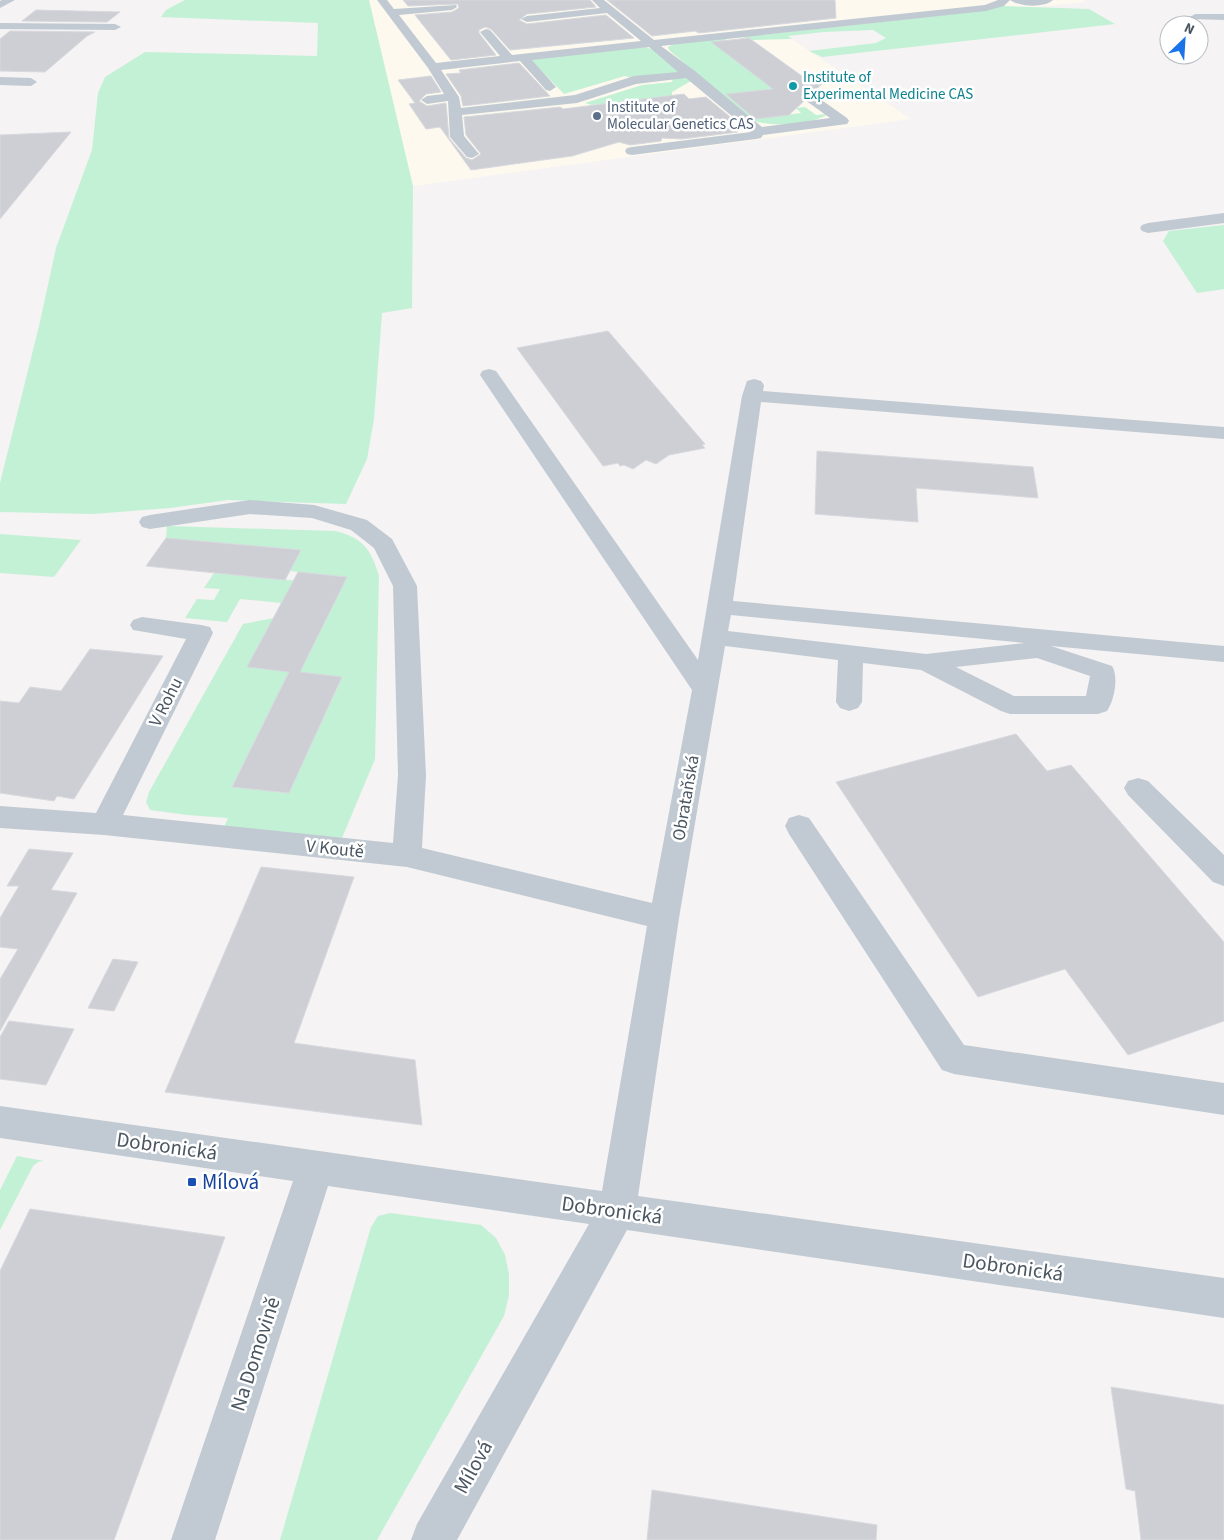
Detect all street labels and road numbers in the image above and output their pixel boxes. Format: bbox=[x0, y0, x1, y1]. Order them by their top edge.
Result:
street label: V Rohu bbox=[143, 673, 189, 731]
street label: Obrataňská bbox=[666, 753, 706, 843]
street label: V Koutě bbox=[305, 834, 365, 864]
street label: Dobronická bbox=[115, 1124, 219, 1168]
street label: Dobronická bbox=[560, 1188, 664, 1232]
street label: Dobronická bbox=[961, 1245, 1065, 1289]
street label: Na Domovině bbox=[222, 1293, 288, 1415]
street label: Mílová bbox=[446, 1435, 500, 1499]

